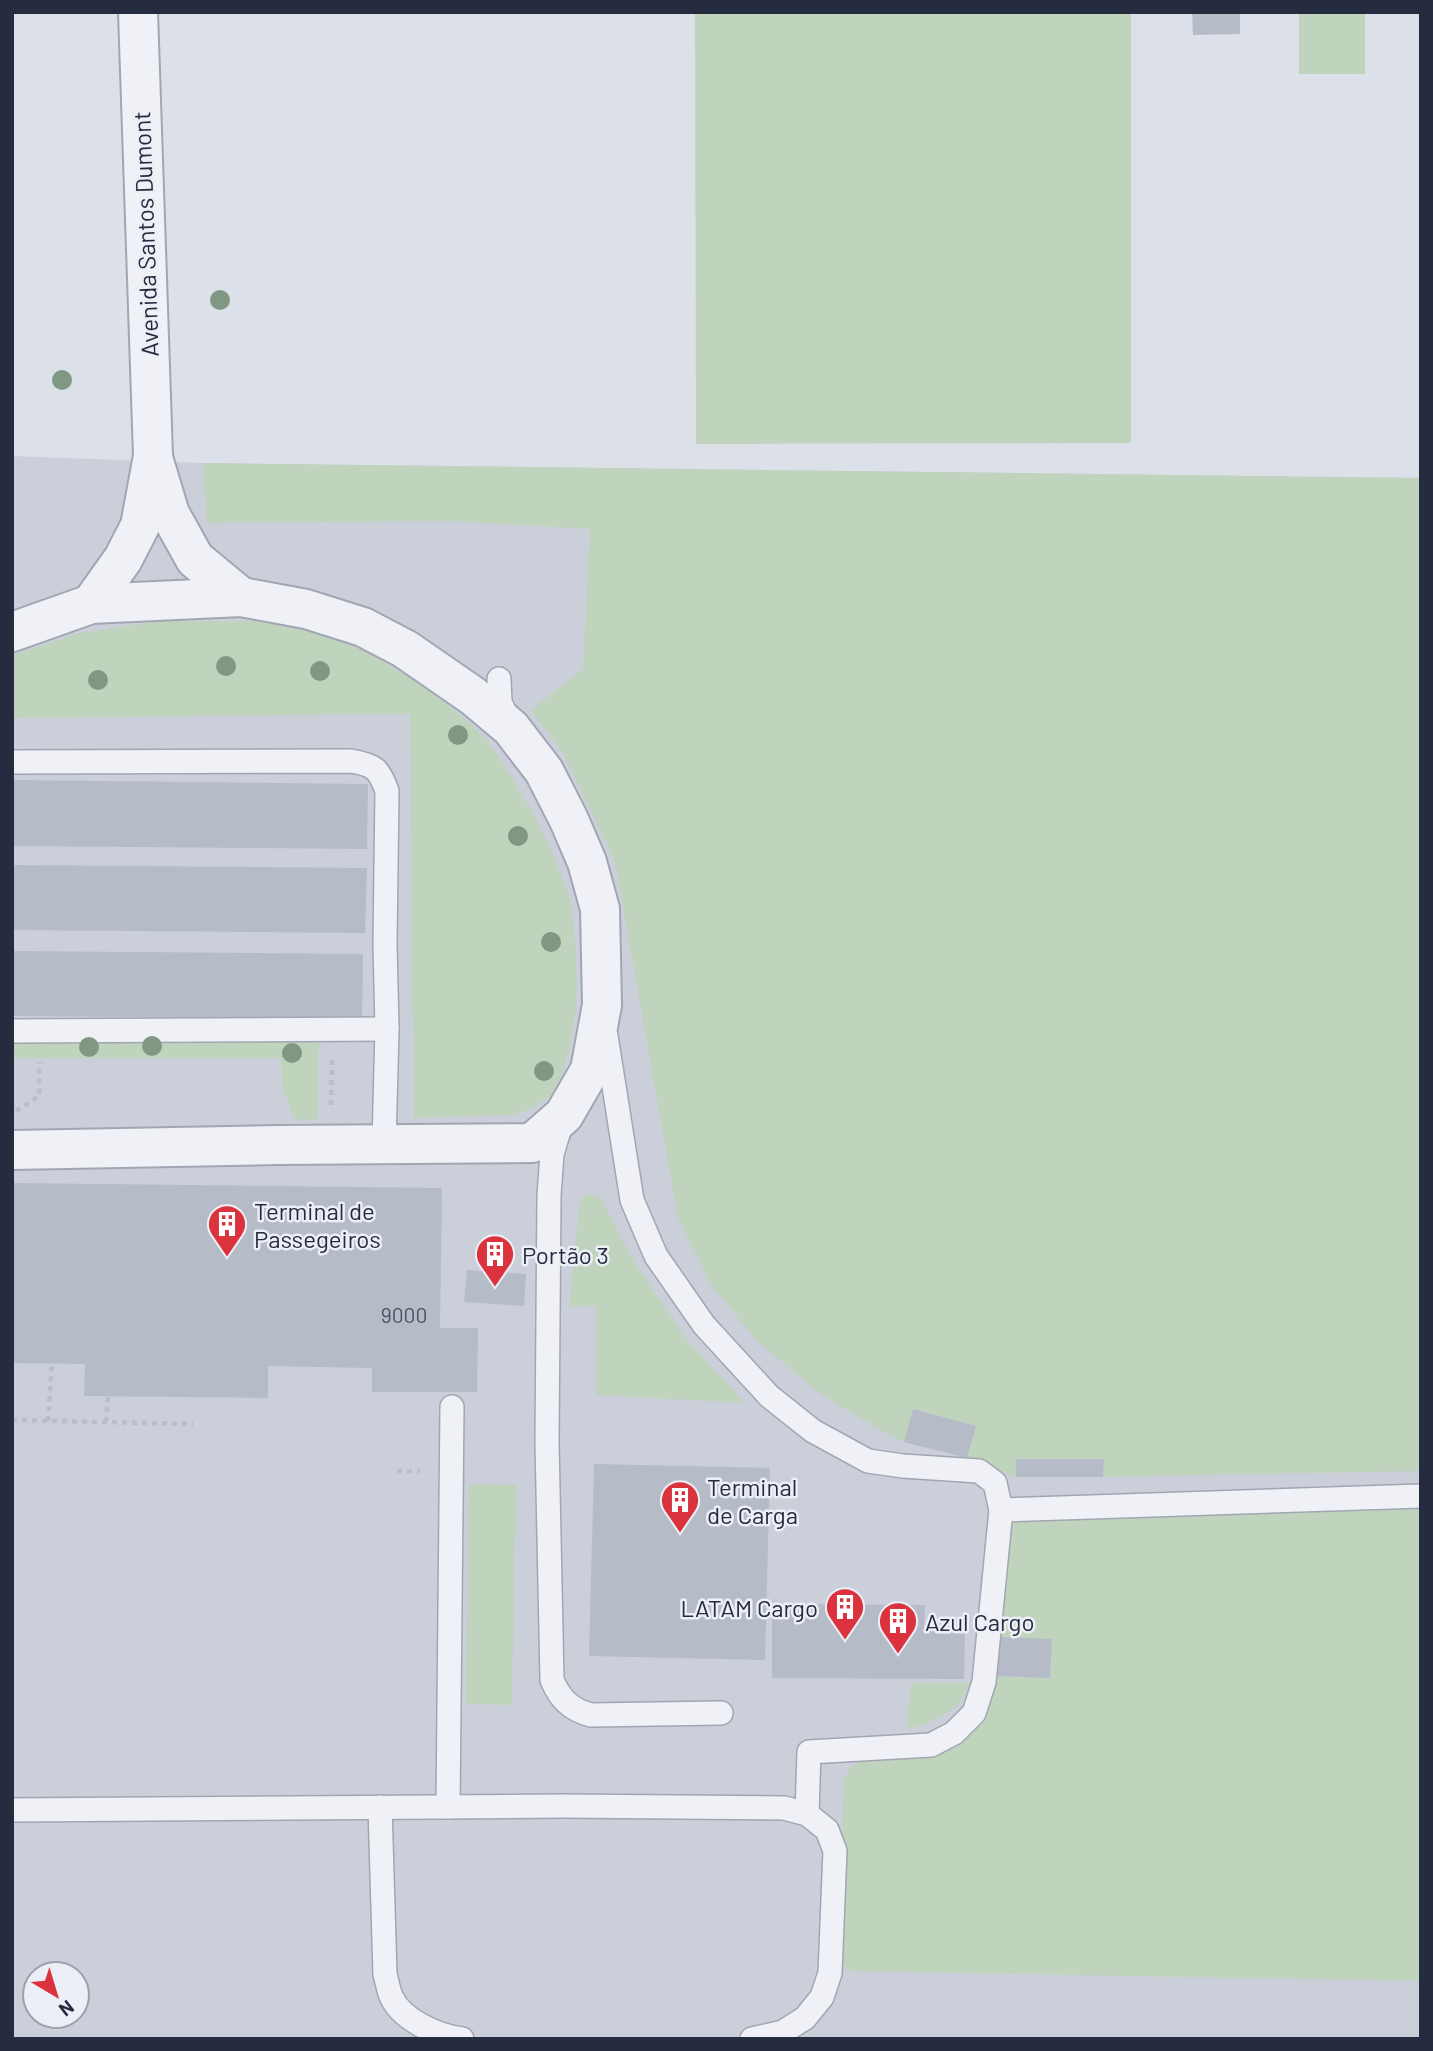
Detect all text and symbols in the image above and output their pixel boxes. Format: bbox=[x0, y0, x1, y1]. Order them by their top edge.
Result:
street label: Avenida Santos Dumont bbox=[126, 111, 164, 357]
place label: Terminal de Passegeiros bbox=[254, 1196, 381, 1253]
building icon: Terminal de Passegeiros bbox=[206, 1203, 248, 1258]
building icon: Portão 3 bbox=[474, 1233, 516, 1288]
place label: Portão 3 bbox=[522, 1240, 609, 1269]
house number: 9000 bbox=[381, 1302, 427, 1327]
place label: Terminal de Carga bbox=[707, 1472, 798, 1529]
building icon: Terminal de Carga bbox=[659, 1479, 701, 1534]
building icon: LATAM Cargo bbox=[824, 1586, 866, 1641]
place label: LATAM Cargo bbox=[680, 1593, 818, 1622]
building icon: Azul Cargo bbox=[877, 1600, 919, 1655]
place label: Azul Cargo bbox=[925, 1607, 1034, 1636]
north arrow bbox=[21, 1960, 91, 2030]
text: N bbox=[55, 1996, 79, 2022]

